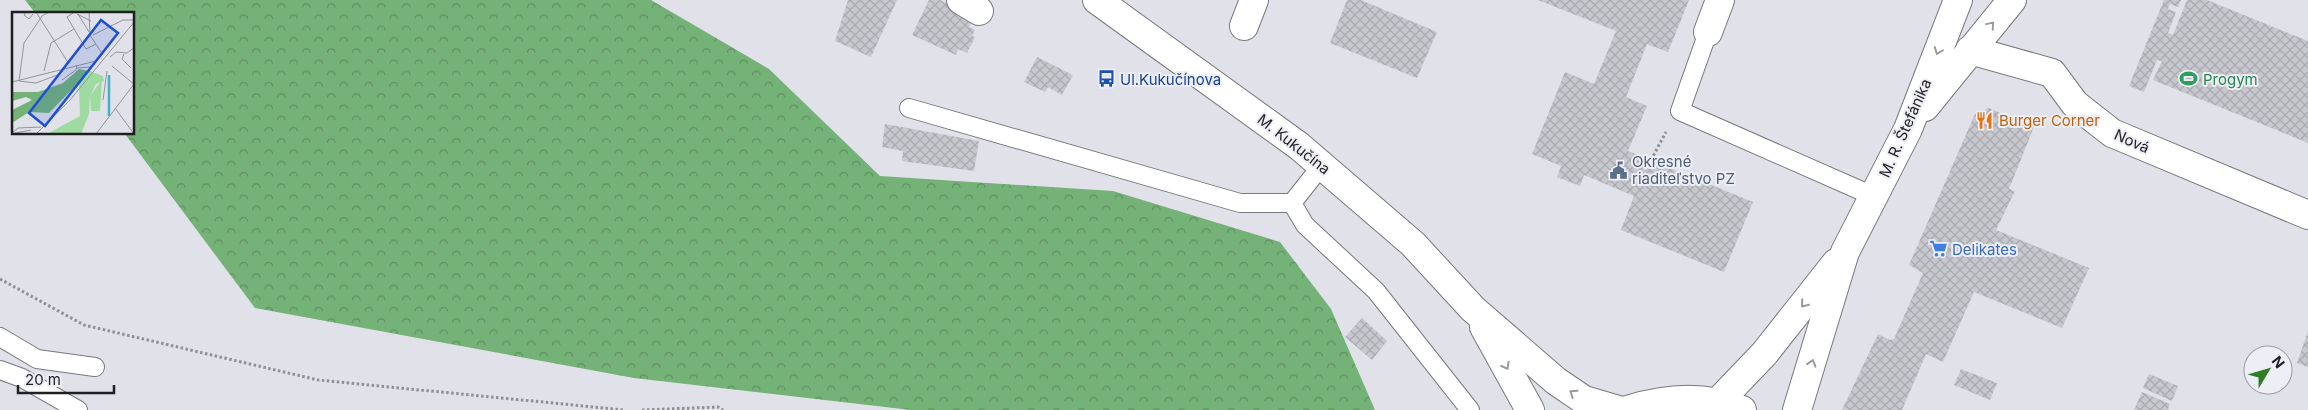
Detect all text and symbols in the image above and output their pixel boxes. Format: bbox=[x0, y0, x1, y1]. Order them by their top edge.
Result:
inset map bbox=[12, 12, 135, 135]
one-way arrow bbox=[1986, 22, 1994, 31]
one-way arrow bbox=[1934, 46, 1945, 55]
bus stop icon: Ul.Kukučínova bbox=[1096, 69, 1116, 89]
sports icon: Progym bbox=[2179, 69, 2199, 89]
place label: Ul.Kukučínova bbox=[1120, 70, 1221, 89]
place label: Progym bbox=[2203, 70, 2258, 89]
street label: M. R. Štefánika bbox=[1875, 76, 1935, 180]
street label: M. Kukučína bbox=[1254, 110, 1334, 178]
restaurant icon: Burger Corner bbox=[1975, 110, 1995, 130]
place label: Burger Corner bbox=[1999, 111, 2100, 130]
street label: Nová bbox=[2111, 125, 2153, 157]
place label: Okresné riaditeľstvo PZ bbox=[1632, 152, 1735, 188]
public building icon: Okresné riaditeľstvo PZ bbox=[1608, 160, 1628, 180]
supermarket icon: Delikates bbox=[1928, 239, 1948, 259]
place label: Delikates bbox=[1952, 240, 2017, 259]
one-way arrow bbox=[1801, 298, 1809, 307]
north arrow bbox=[2243, 345, 2293, 395]
text: N bbox=[2269, 352, 2289, 371]
one-way arrow bbox=[1806, 360, 1816, 368]
one-way arrow bbox=[1499, 361, 1509, 370]
scale bar bbox=[18, 362, 114, 394]
text: 20 m bbox=[25, 370, 61, 389]
one-way arrow bbox=[1569, 390, 1579, 399]

